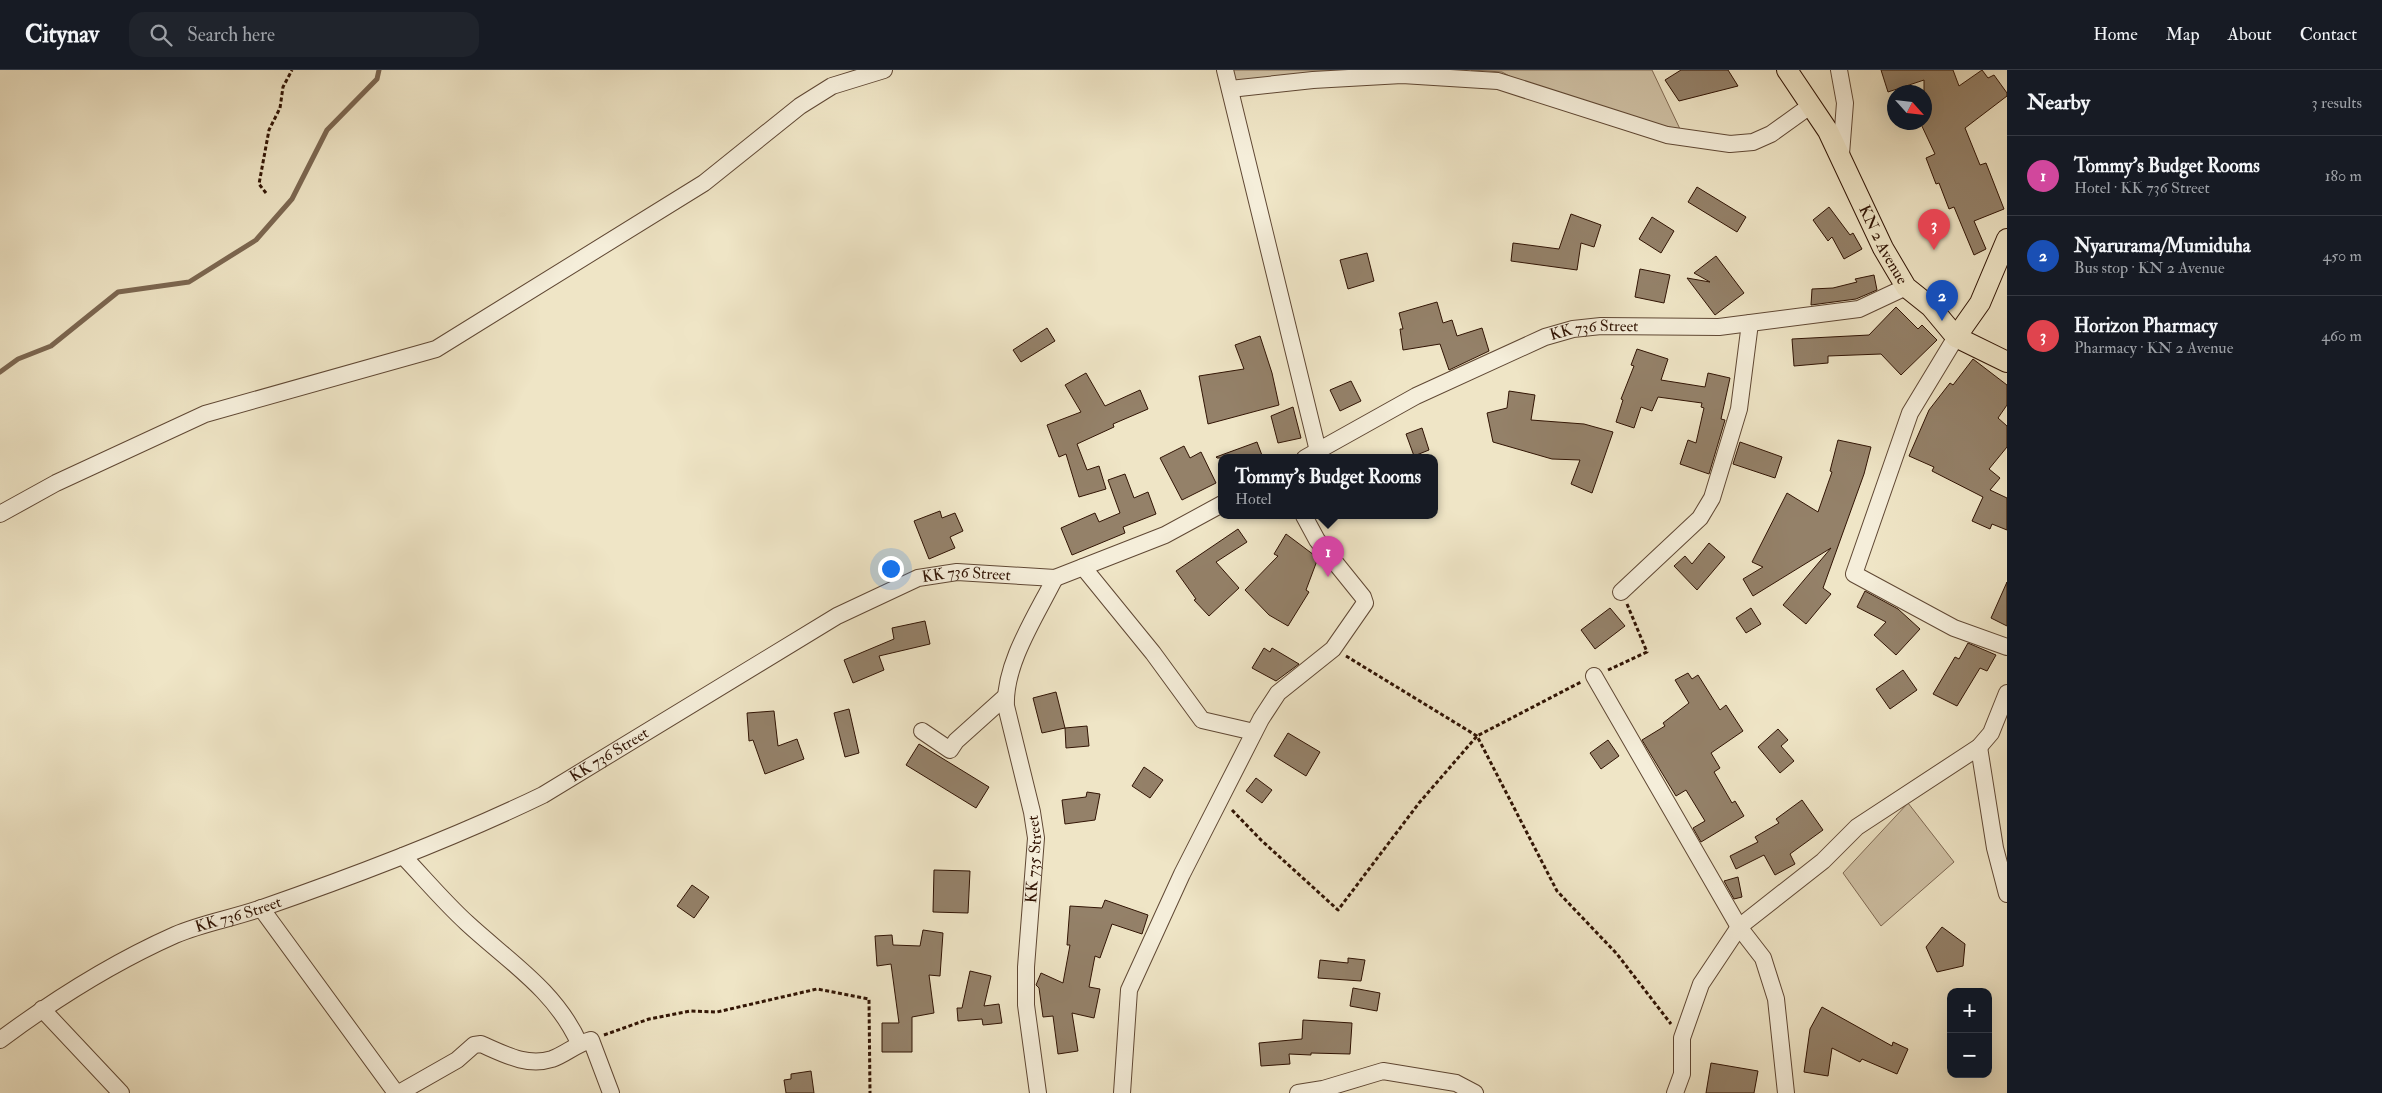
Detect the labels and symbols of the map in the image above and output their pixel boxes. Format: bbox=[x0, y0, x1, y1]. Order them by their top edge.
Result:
north arrow bbox=[1887, 85, 1932, 130]
street label: KN 2 Avenue bbox=[1854, 202, 1912, 288]
pin: 3 bbox=[1918, 209, 1950, 250]
pin: 2 bbox=[1926, 280, 1958, 321]
street label: KK 736 Street bbox=[1547, 316, 1638, 345]
pin: 1 bbox=[1312, 536, 1344, 577]
your location bbox=[878, 556, 904, 582]
street label: KK 736 Street bbox=[920, 562, 1011, 587]
street label: KK 736 Street bbox=[566, 723, 652, 787]
street label: KK 735 Street bbox=[1021, 814, 1046, 904]
street label: KK 736 Street bbox=[193, 892, 284, 937]

